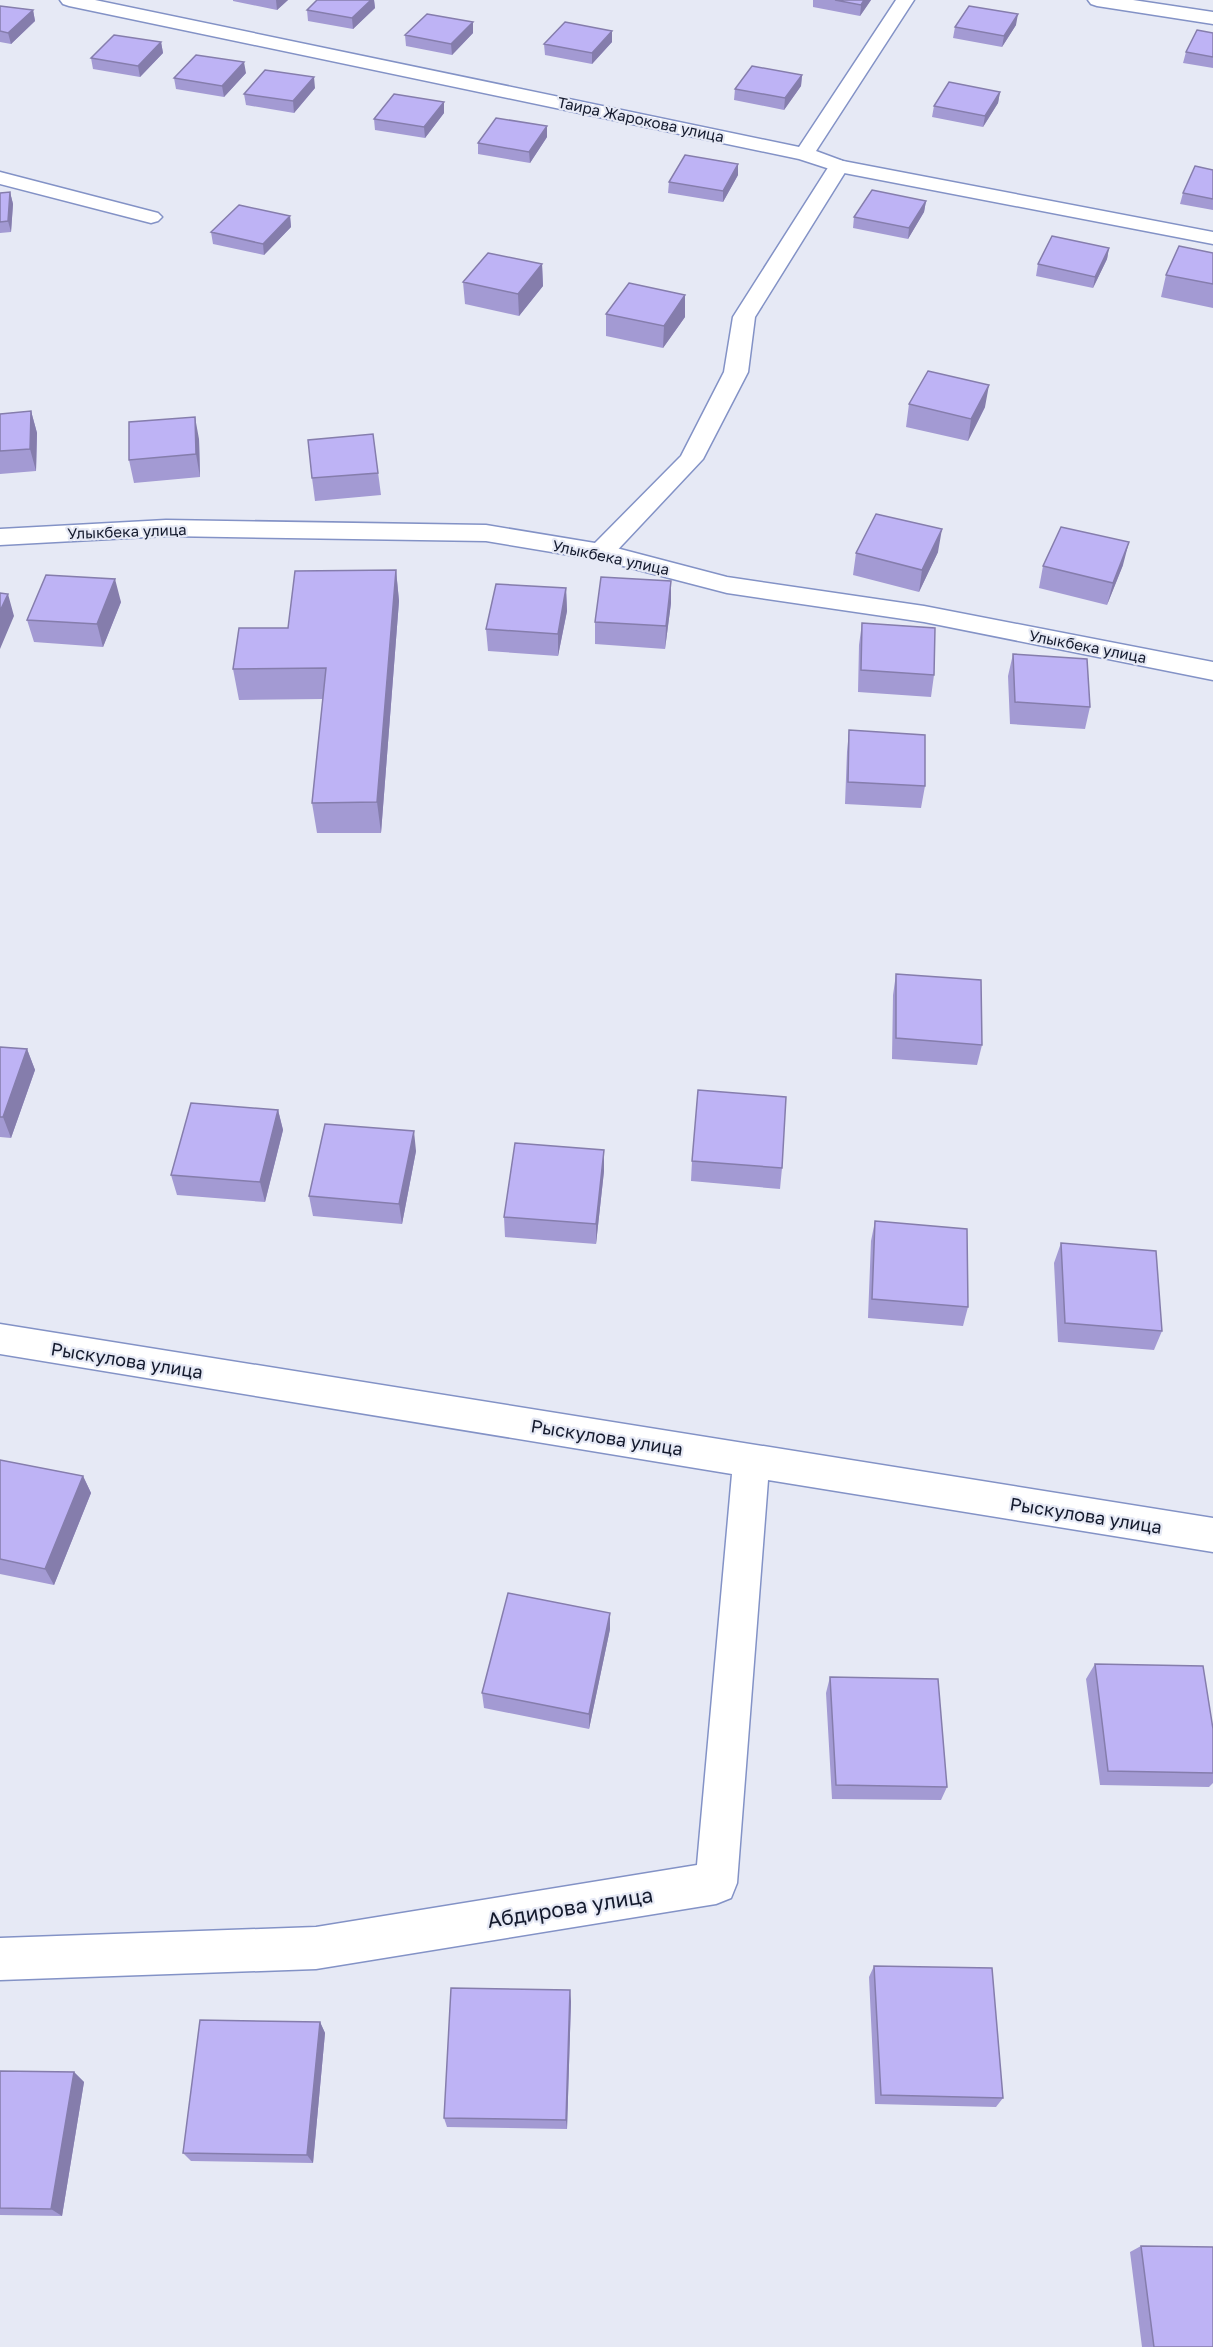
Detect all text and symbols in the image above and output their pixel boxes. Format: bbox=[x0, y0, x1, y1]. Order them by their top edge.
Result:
street label: Таира Жарокова улица bbox=[556, 93, 726, 145]
street label: Улыкбека улица bbox=[67, 520, 187, 542]
street label: Улыкбека улица bbox=[551, 536, 671, 578]
street label: Улыкбека улица bbox=[1028, 626, 1148, 666]
street label: Рыскулова улица bbox=[49, 1337, 205, 1383]
street label: Рыскулова улица bbox=[529, 1414, 685, 1460]
street label: Рыскулова улица bbox=[1008, 1492, 1164, 1538]
street label: Абдирова улица bbox=[485, 1881, 655, 1933]

